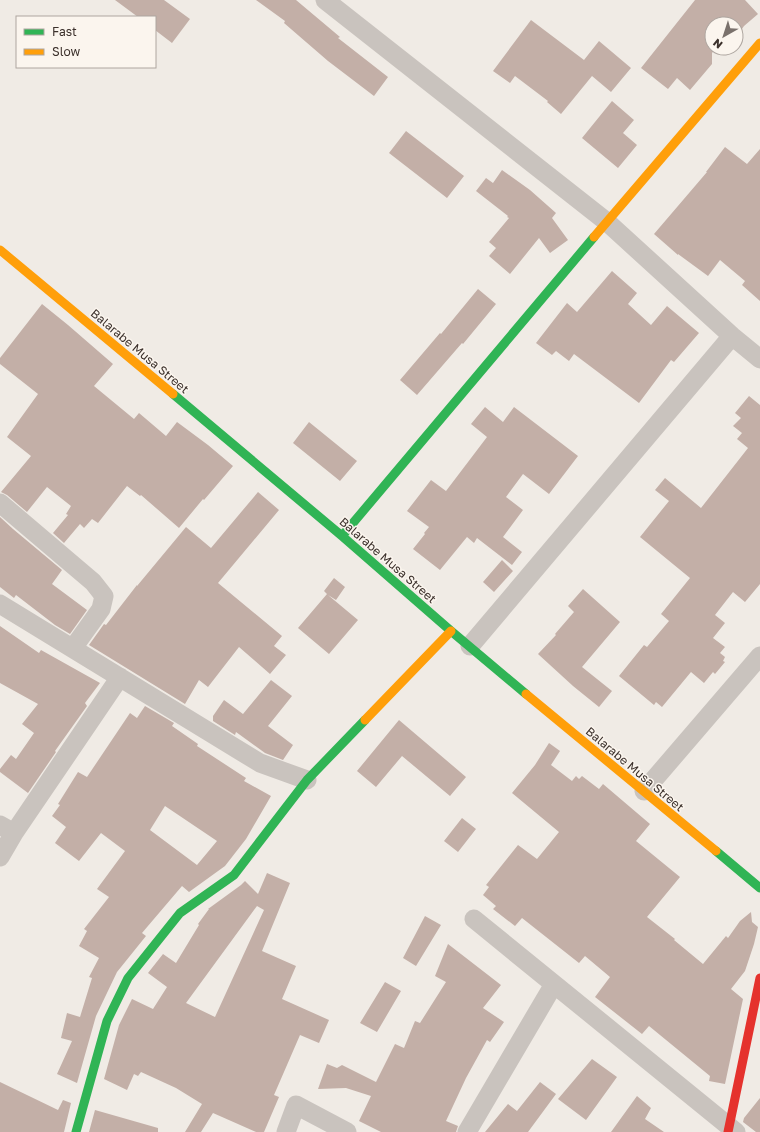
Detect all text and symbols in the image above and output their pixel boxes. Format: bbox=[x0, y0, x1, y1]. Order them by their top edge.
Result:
legend bbox=[16, 16, 156, 68]
north arrow bbox=[704, 16, 744, 56]
text: Fast bbox=[52, 24, 77, 39]
text: N bbox=[710, 36, 725, 52]
text: Slow bbox=[52, 44, 80, 59]
street label: Balarabe Musa Street bbox=[88, 306, 192, 397]
street label: Balarabe Musa Street bbox=[337, 514, 440, 606]
street label: Balarabe Musa Street bbox=[583, 724, 687, 815]

